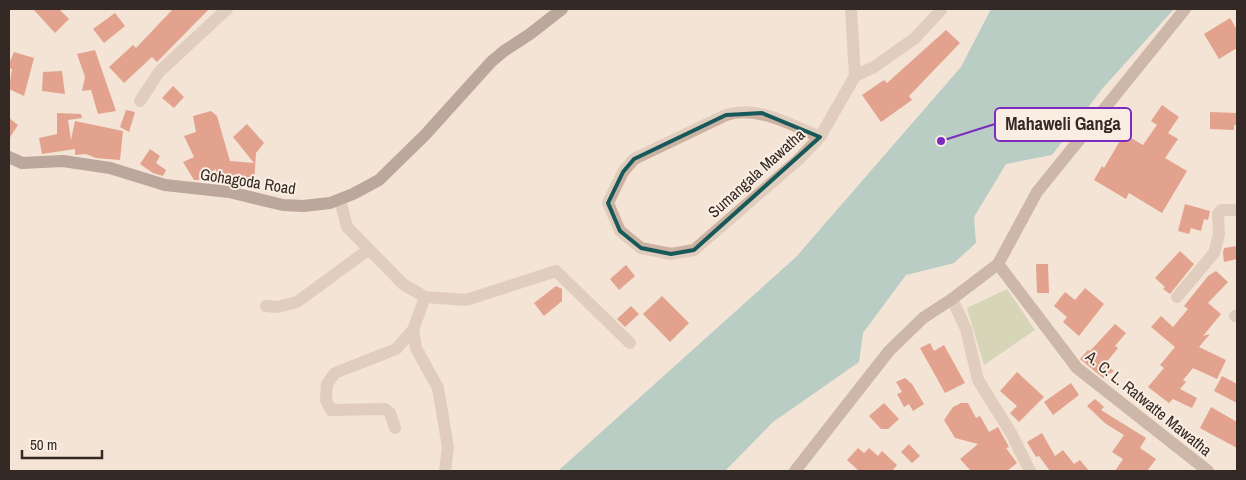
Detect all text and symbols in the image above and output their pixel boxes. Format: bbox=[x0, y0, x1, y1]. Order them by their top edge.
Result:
callout: Mahaweli Ganga bbox=[995, 108, 1131, 141]
text: Mahaweli Ganga bbox=[1005, 111, 1122, 136]
street label: Sumangala Mawatha bbox=[703, 123, 810, 222]
street label: Gohagoda Road bbox=[199, 163, 297, 199]
street label: A. C. L. Ratwatte Mawatha bbox=[1081, 345, 1217, 461]
scale bar bbox=[22, 428, 102, 460]
text: 50 m bbox=[30, 434, 57, 455]

